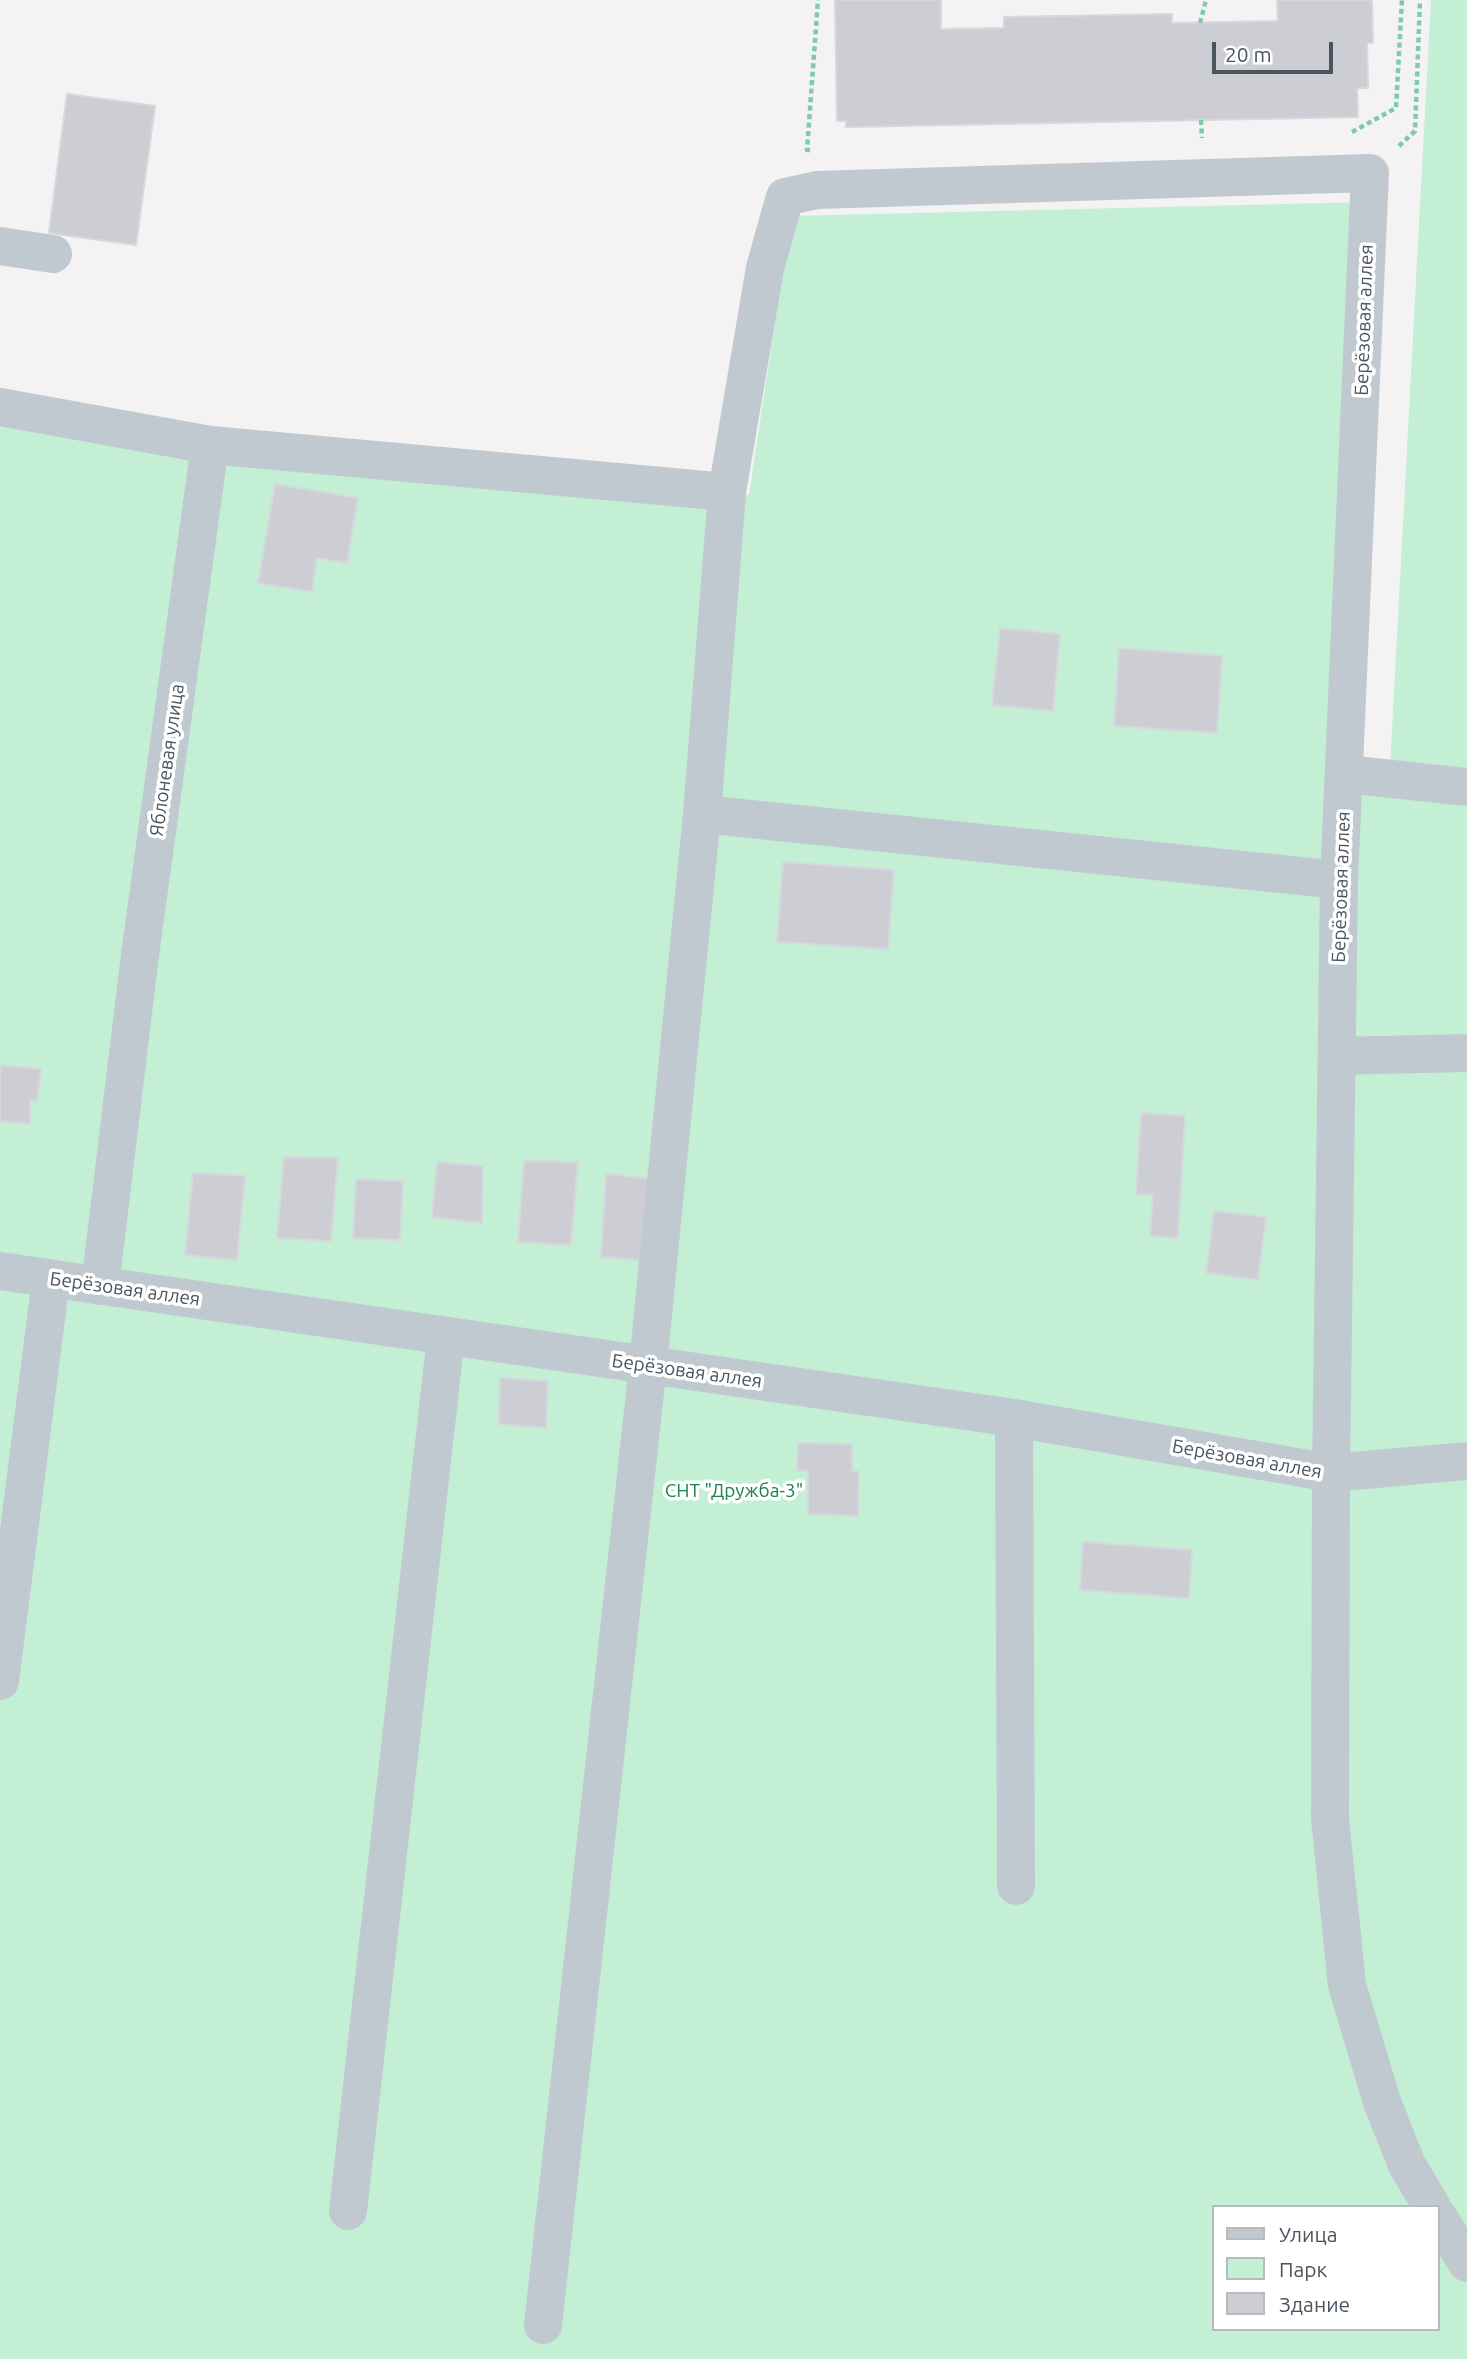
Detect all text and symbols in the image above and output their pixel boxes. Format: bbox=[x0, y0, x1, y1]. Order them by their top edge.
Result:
scale bar bbox=[1215, 28, 1336, 72]
text: 20 m bbox=[1225, 42, 1272, 66]
street label: Берёзовая аллея bbox=[1350, 244, 1378, 396]
street label: Яблоневая улица bbox=[145, 682, 189, 838]
street label: Берёзовая аллея bbox=[1327, 811, 1355, 963]
street label: Берёзовая аллея bbox=[48, 1267, 202, 1311]
street label: Берёзовая аллея bbox=[610, 1349, 764, 1393]
street label: Берёзовая аллея bbox=[1170, 1435, 1324, 1483]
park label: СНТ "Дружба-3" bbox=[665, 1480, 803, 1502]
legend bbox=[1212, 2205, 1439, 2331]
text: Улица bbox=[1279, 2222, 1337, 2246]
text: Парк bbox=[1279, 2257, 1327, 2281]
text: Здание bbox=[1279, 2292, 1350, 2316]

